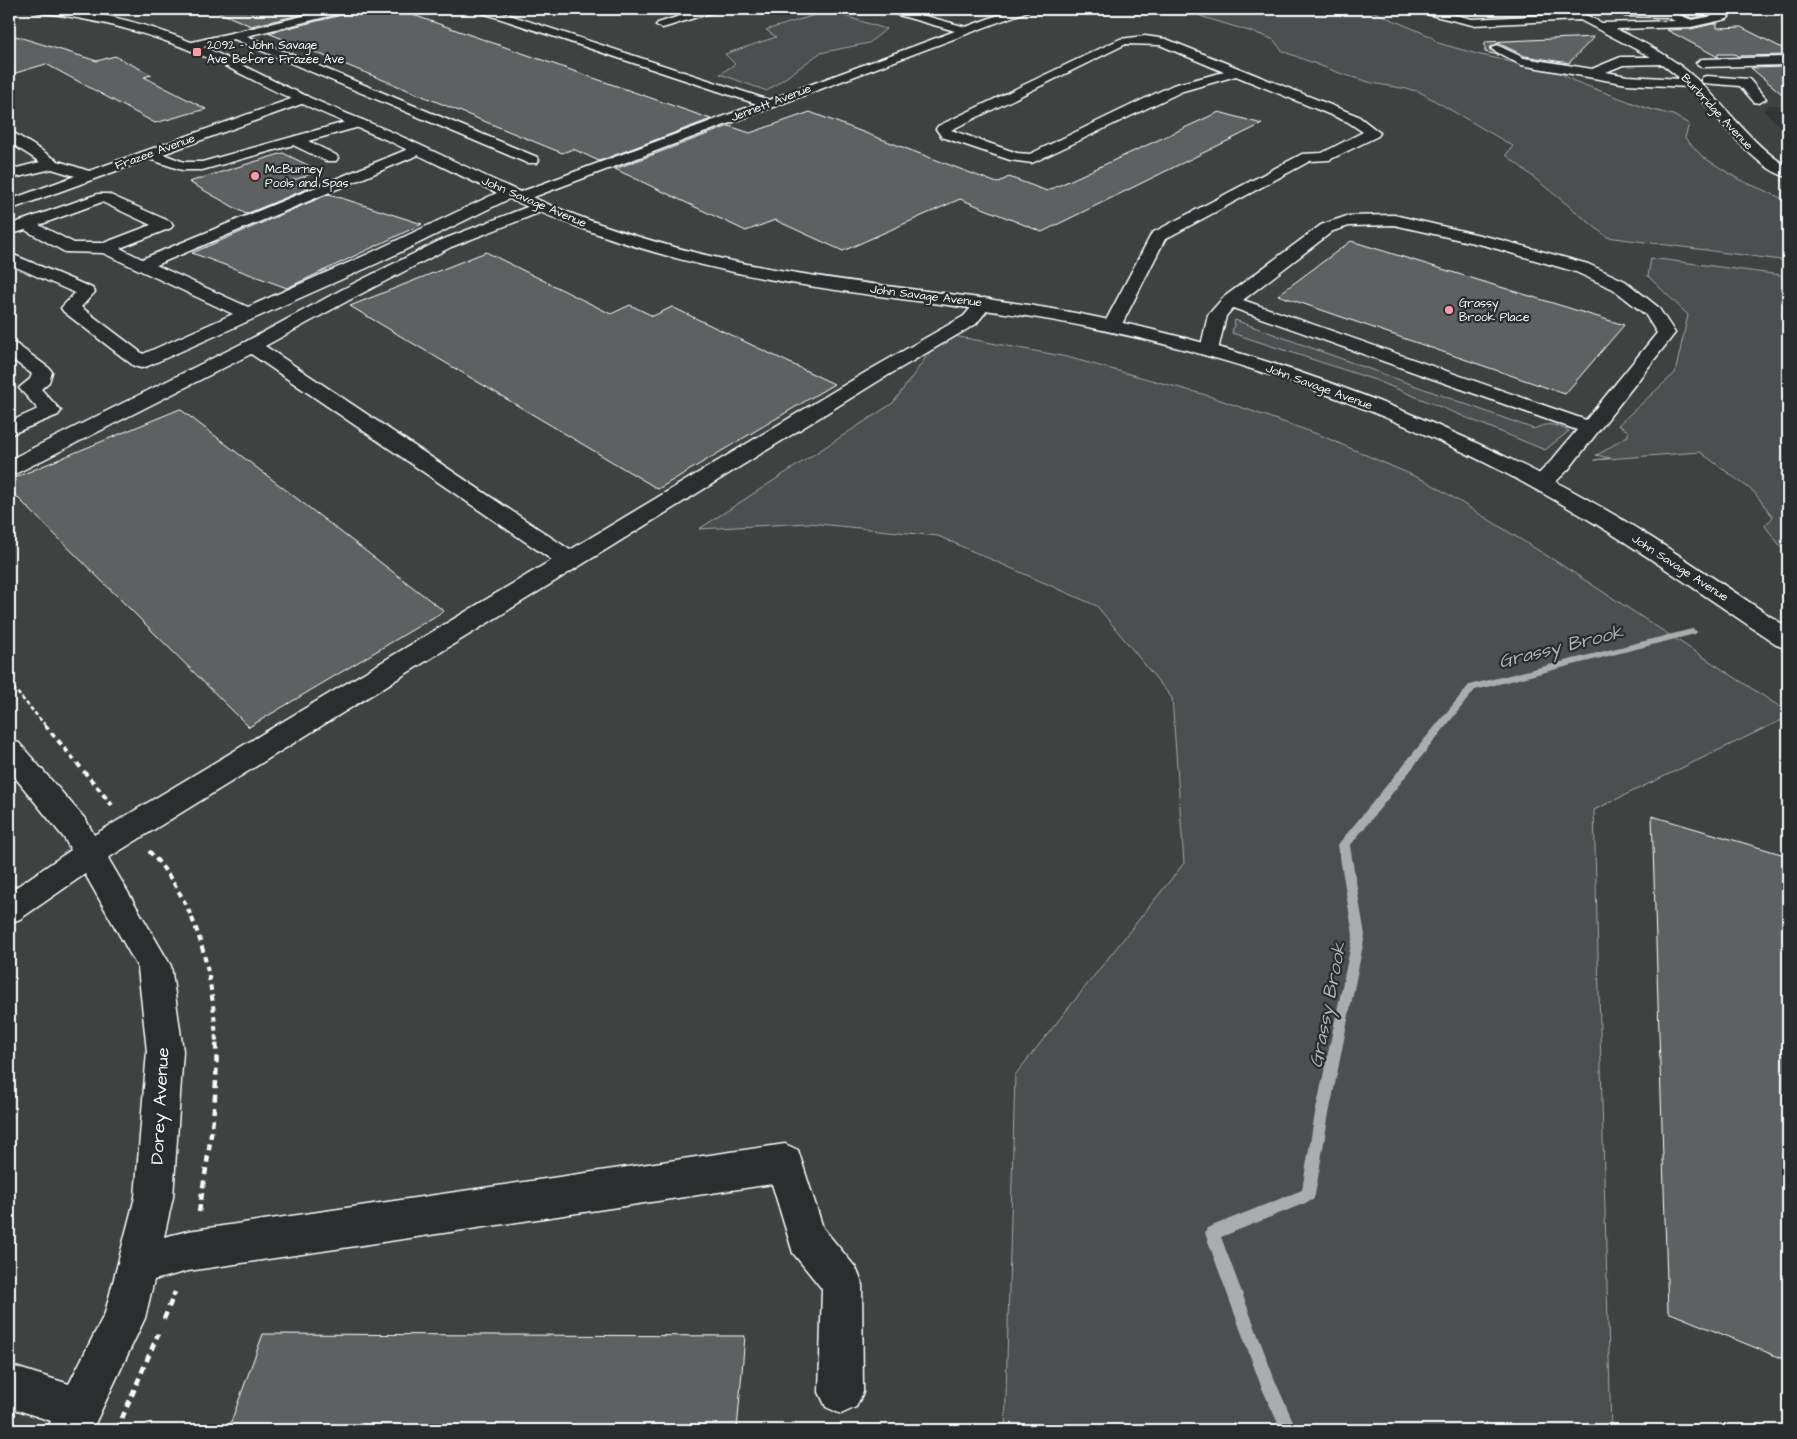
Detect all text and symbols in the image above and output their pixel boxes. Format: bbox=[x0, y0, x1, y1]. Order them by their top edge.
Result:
place label: 2092 - John Savage Ave Before Frazee Ave bbox=[207, 37, 345, 68]
marker: 2092 - John Savage Ave Before Frazee Ave bbox=[191, 46, 203, 58]
street label: Burbridge Avenue bbox=[1676, 70, 1757, 155]
street label: Jennett Avenue bbox=[728, 80, 814, 126]
street label: Frazee Avenue bbox=[113, 130, 198, 174]
place label: McBurney Pools and Spas bbox=[265, 161, 348, 192]
marker: McBurney Pools and Spas bbox=[249, 170, 261, 182]
street label: John Savage Avenue bbox=[479, 172, 590, 233]
street label: John Savage Avenue bbox=[869, 281, 983, 312]
place label: Grassy Brook Place bbox=[1459, 295, 1530, 326]
marker: Grassy Brook Place bbox=[1443, 304, 1455, 316]
street label: John Savage Avenue bbox=[1263, 360, 1375, 415]
street label: John Savage Avenue bbox=[1628, 530, 1732, 607]
water label: Grassy Brook bbox=[1496, 618, 1626, 676]
water label: Grassy Brook bbox=[1303, 940, 1353, 1070]
street label: Dorey Avenue bbox=[144, 1047, 177, 1165]

